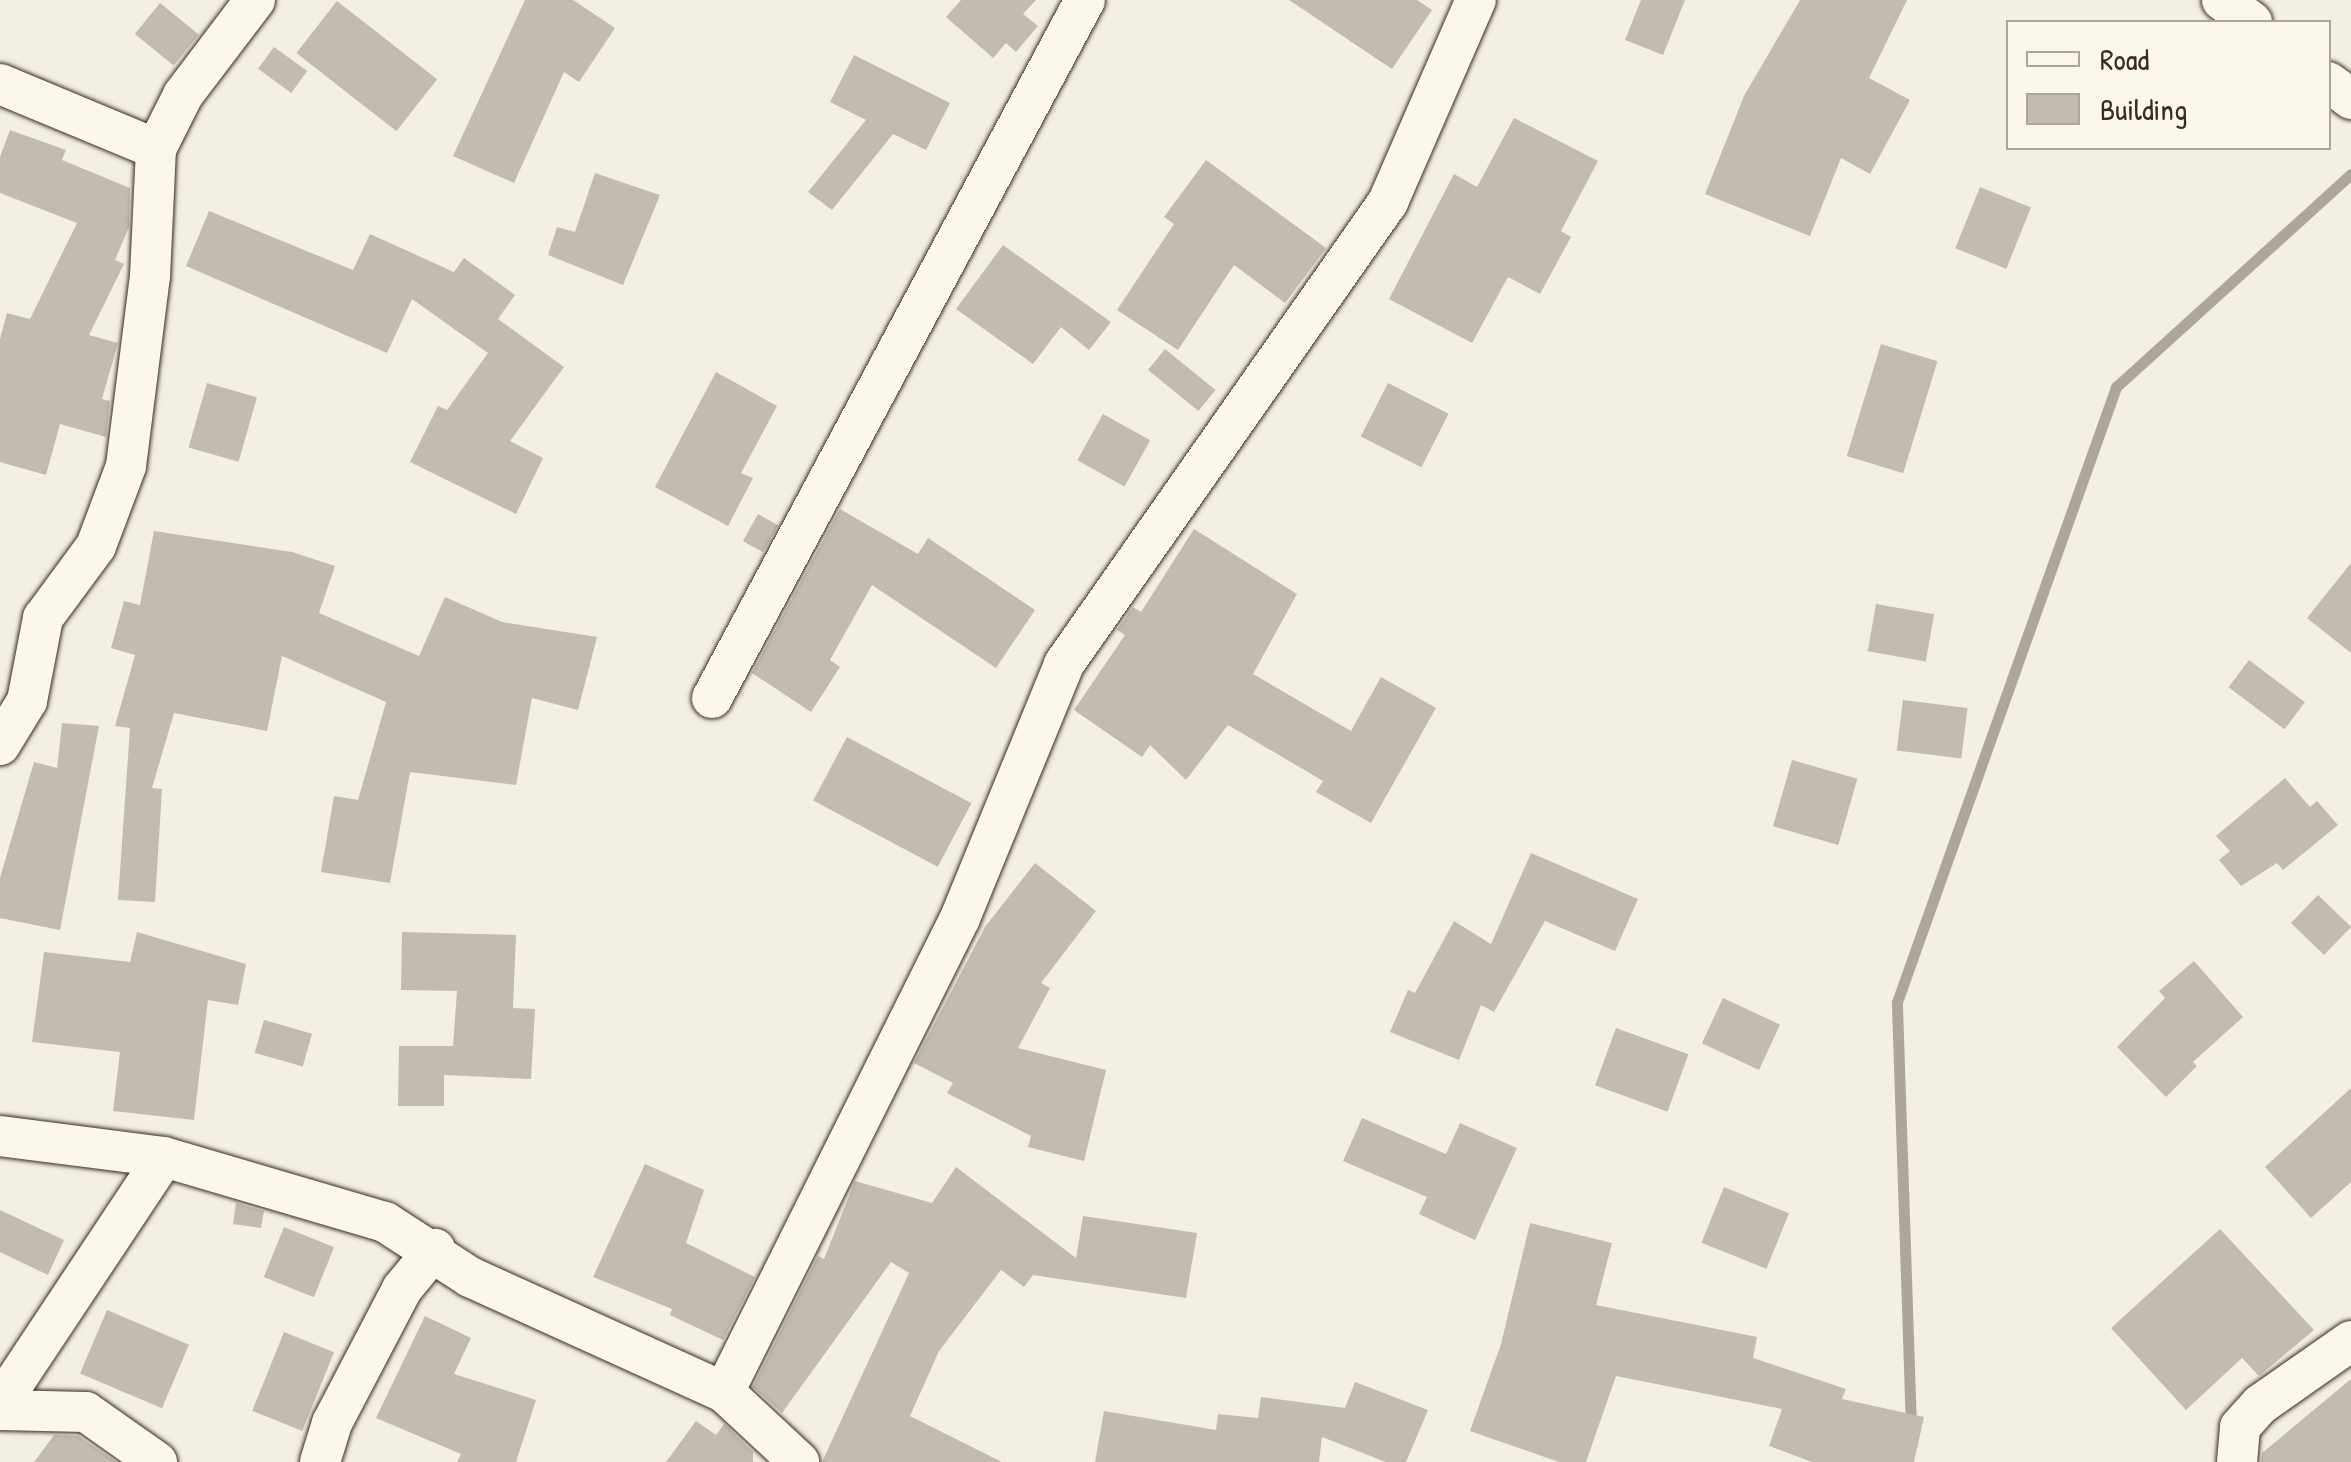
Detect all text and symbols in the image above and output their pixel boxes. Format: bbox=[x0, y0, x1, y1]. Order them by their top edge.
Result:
legend bbox=[2006, 20, 2331, 150]
text: Road bbox=[2100, 39, 2149, 79]
text: Building bbox=[2100, 89, 2187, 129]

